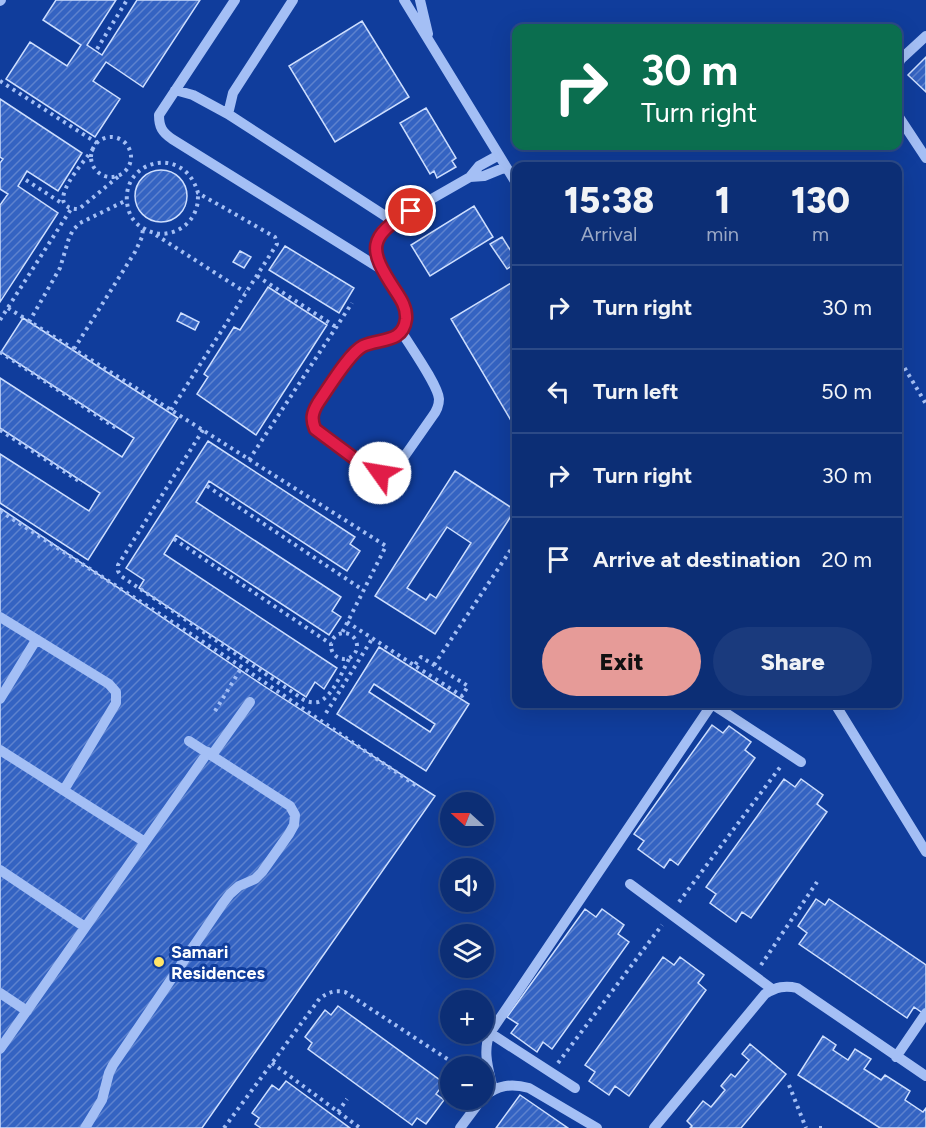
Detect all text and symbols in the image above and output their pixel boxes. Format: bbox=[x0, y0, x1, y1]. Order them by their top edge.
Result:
text: 30 m bbox=[641, 45, 738, 96]
icon: right bbox=[542, 48, 620, 126]
text: Turn right bbox=[641, 96, 757, 129]
text: 15:38 bbox=[564, 179, 654, 222]
text: 1 bbox=[715, 179, 730, 222]
text: 130 bbox=[791, 179, 850, 222]
pin bbox=[385, 185, 436, 236]
icon: arrive bbox=[394, 194, 427, 227]
text: Arrival bbox=[581, 222, 637, 246]
text: min bbox=[706, 222, 739, 246]
text: m bbox=[812, 222, 829, 246]
icon: right bbox=[542, 291, 575, 324]
text: Turn right bbox=[593, 294, 692, 321]
text: 30 m bbox=[822, 294, 872, 321]
icon: left bbox=[542, 375, 575, 408]
text: Turn left bbox=[593, 378, 679, 405]
text: 50 m bbox=[821, 378, 872, 405]
position arrow bbox=[348, 441, 412, 505]
icon: right bbox=[542, 459, 575, 492]
text: Turn right bbox=[593, 462, 692, 489]
text: 30 m bbox=[822, 462, 872, 489]
icon: arrive bbox=[542, 543, 575, 576]
text: Arrive at destination bbox=[593, 546, 801, 573]
text: 20 m bbox=[821, 546, 872, 573]
button: Exit bbox=[542, 627, 701, 696]
button: Share bbox=[713, 627, 872, 696]
north arrow bbox=[440, 792, 494, 846]
map controls bbox=[440, 792, 494, 1110]
button: sound bbox=[440, 858, 494, 912]
button: layers bbox=[440, 924, 494, 978]
place label: Samari Residences bbox=[171, 941, 265, 984]
marker: Samari Residences bbox=[152, 955, 166, 969]
button: + bbox=[440, 990, 494, 1044]
button: − bbox=[440, 1056, 494, 1110]

